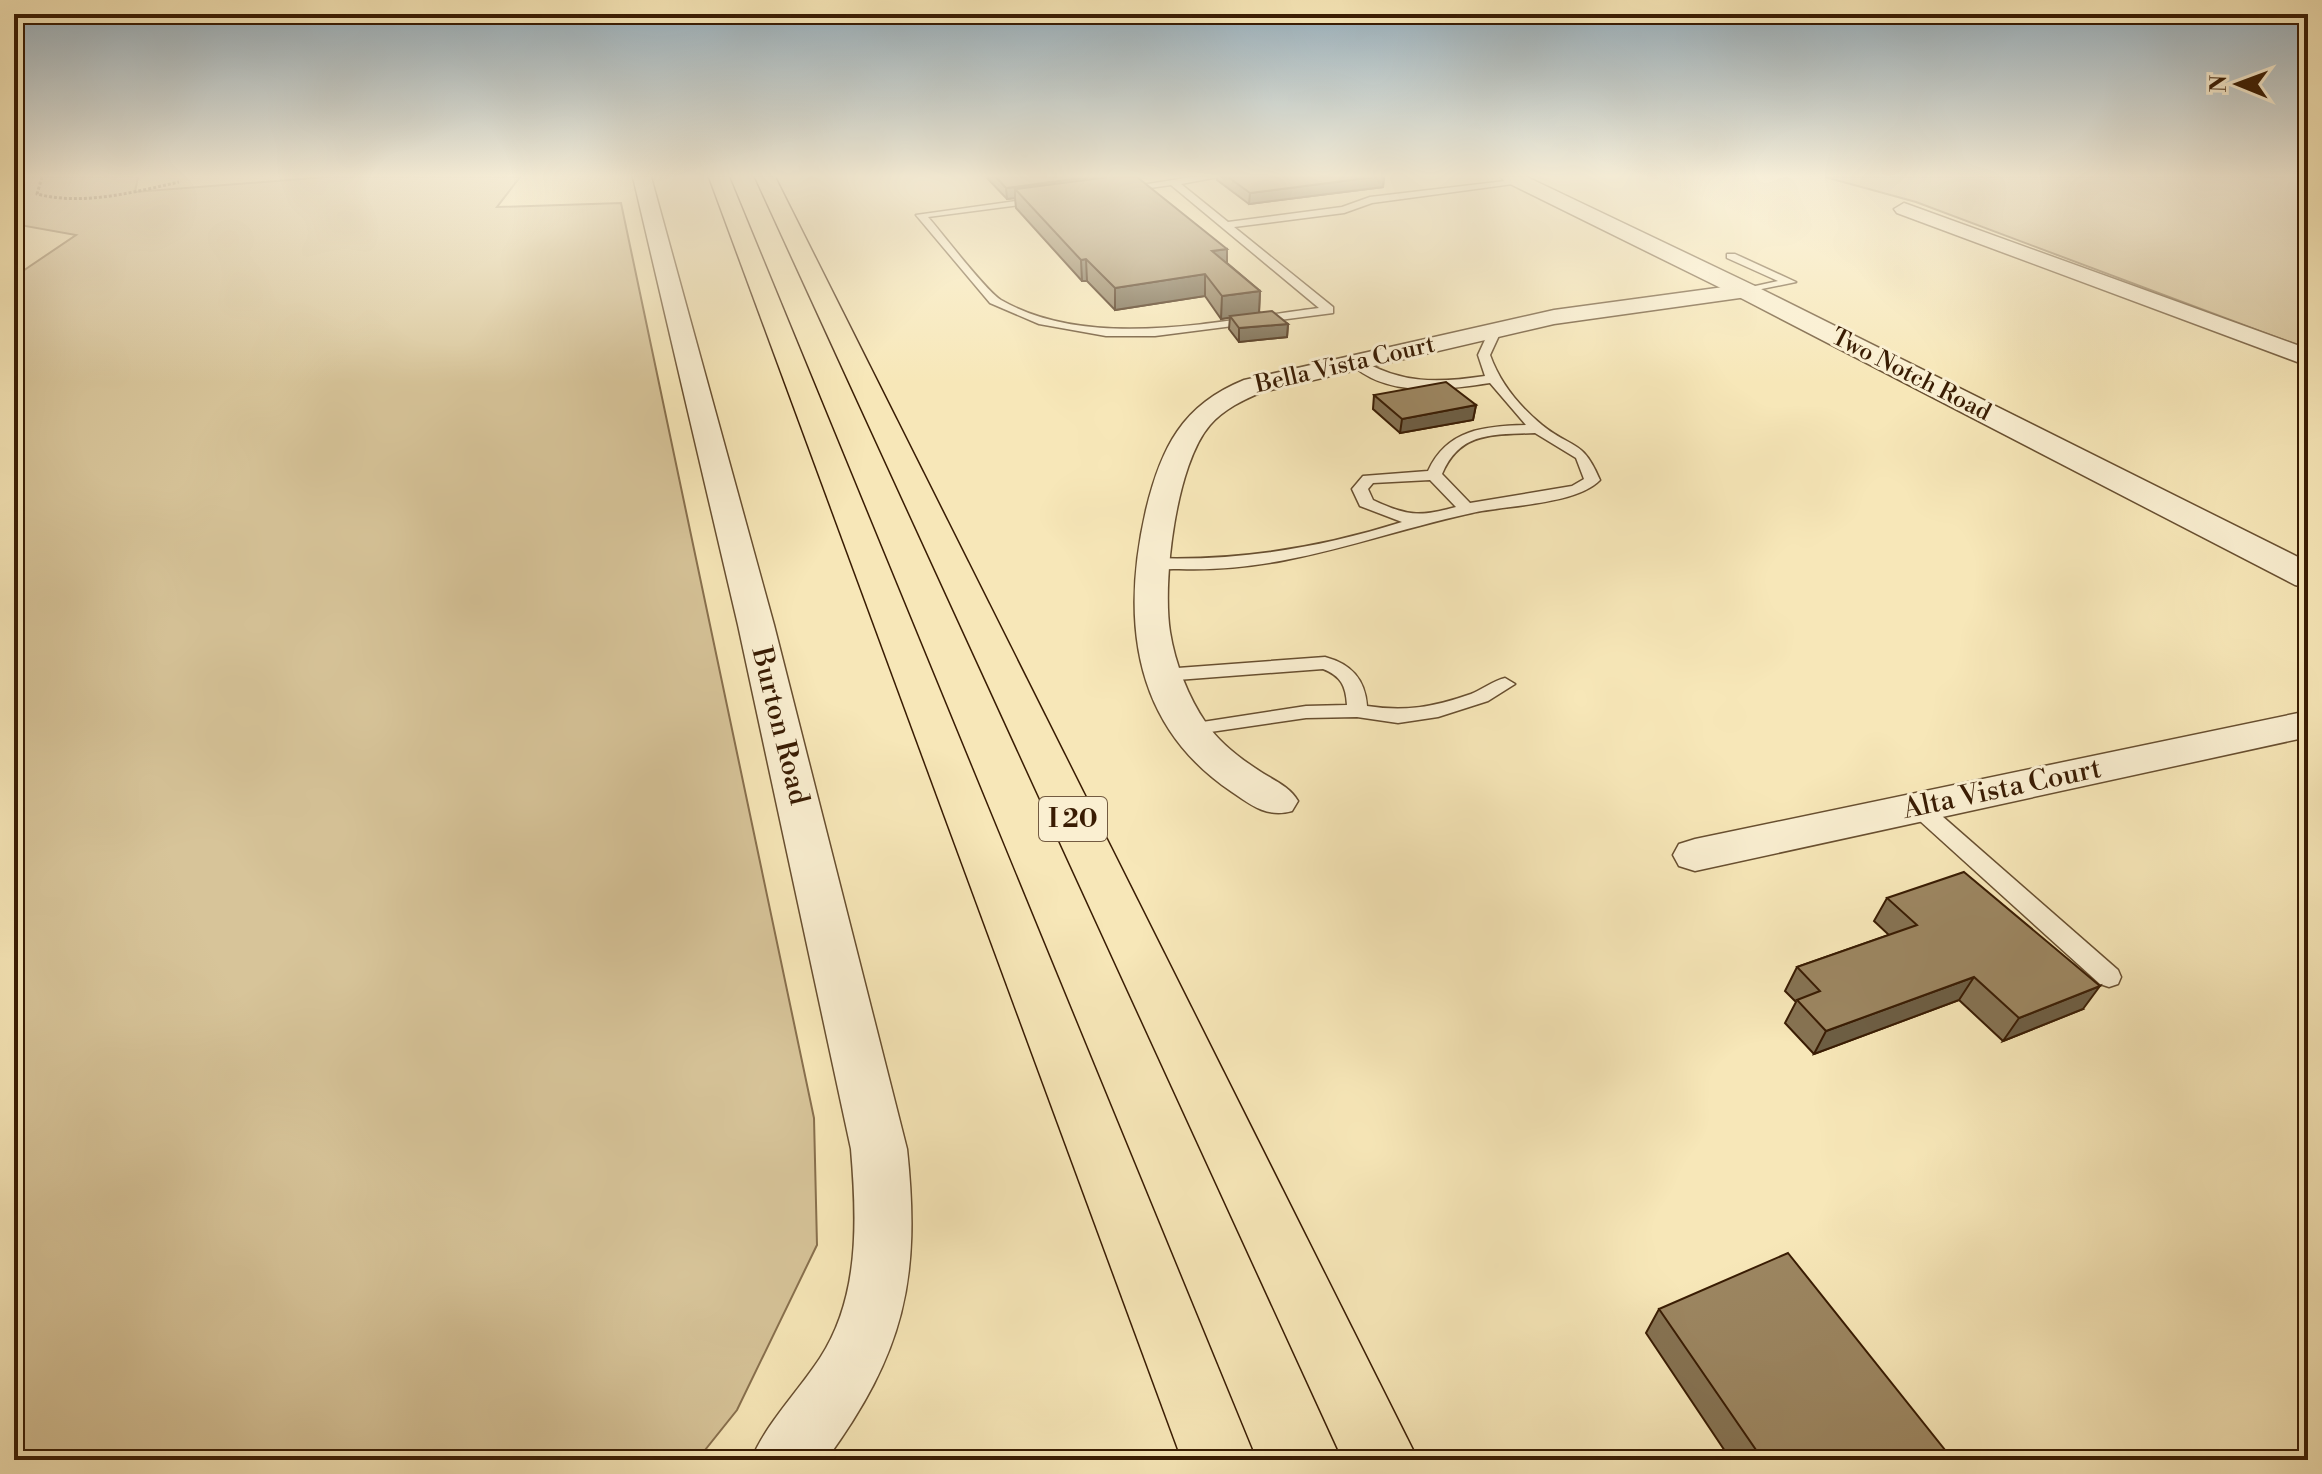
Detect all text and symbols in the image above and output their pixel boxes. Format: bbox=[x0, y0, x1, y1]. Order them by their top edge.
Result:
north arrow bbox=[2198, 44, 2278, 124]
text: N bbox=[2206, 74, 2233, 93]
street label: Two Notch Road bbox=[1826, 322, 1996, 428]
street label: Bella Vista Court bbox=[1251, 330, 1438, 401]
street label: Burton Road bbox=[743, 643, 817, 809]
street label: Alta Vista Court bbox=[1899, 751, 2104, 827]
road number: I 20 bbox=[1039, 797, 1107, 841]

